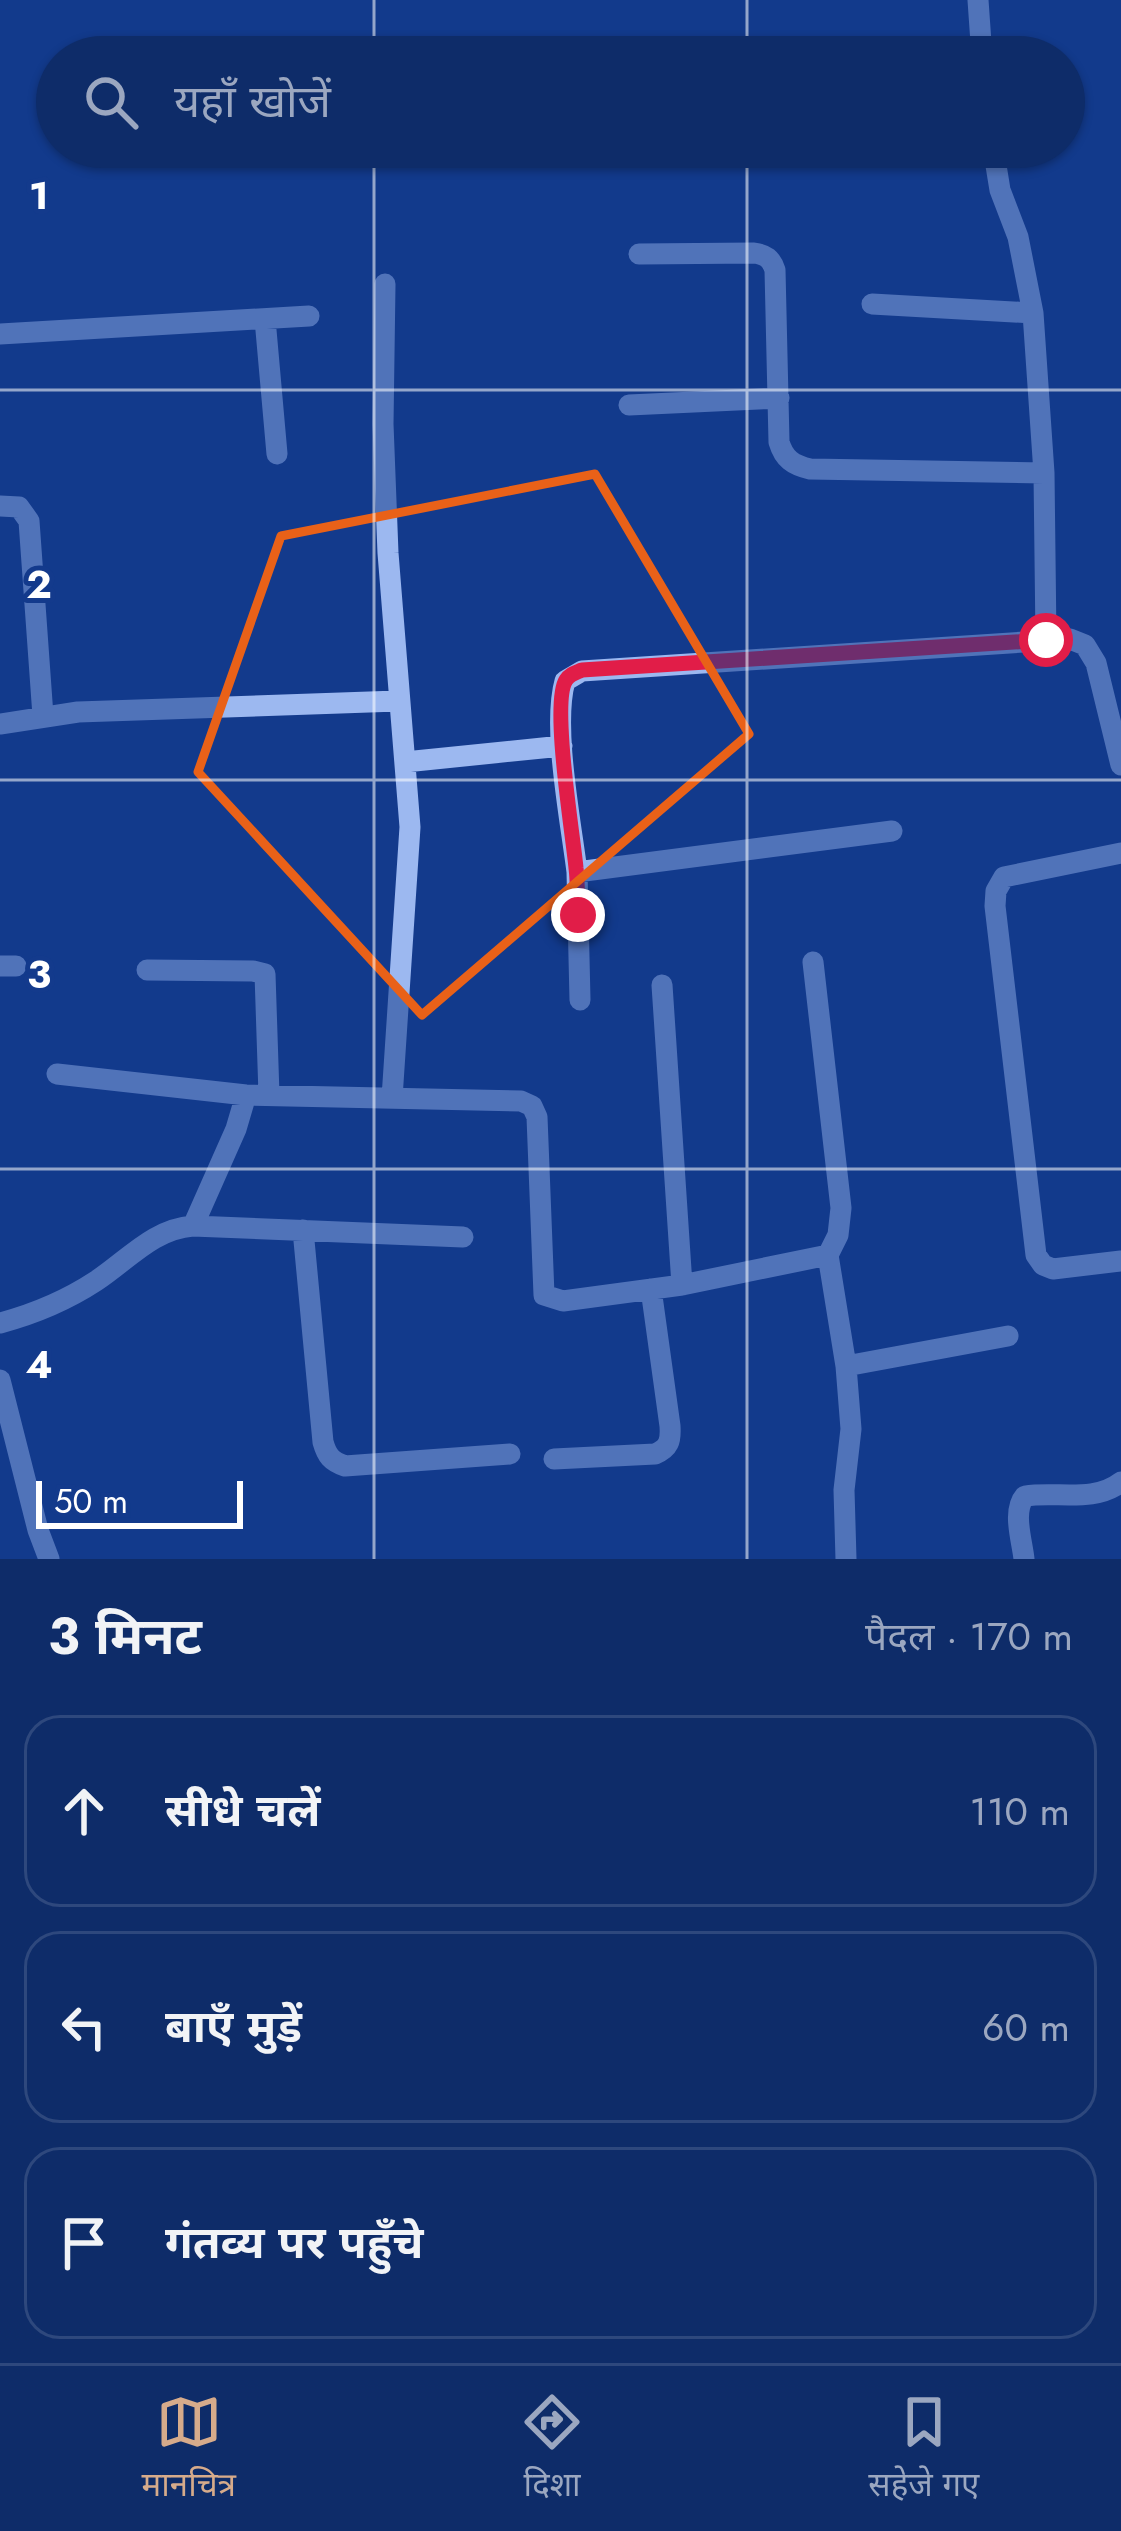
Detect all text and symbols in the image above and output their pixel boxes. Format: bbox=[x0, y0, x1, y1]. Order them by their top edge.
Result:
search box bbox=[36, 36, 1085, 168]
icon: search bbox=[78, 69, 144, 135]
text: यहाँ खोजें bbox=[174, 69, 331, 134]
text: 1 bbox=[29, 167, 49, 224]
text: 2 bbox=[26, 556, 52, 613]
route start bbox=[1019, 613, 1073, 667]
route end bbox=[551, 888, 605, 942]
text: 3 bbox=[27, 946, 51, 1003]
text: 4 bbox=[25, 1336, 53, 1393]
scale bar bbox=[36, 1475, 243, 1528]
text: 50 m bbox=[54, 1478, 128, 1525]
text: 3 मिनट bbox=[48, 1599, 202, 1673]
text: पैदल · 170 m bbox=[865, 1608, 1073, 1665]
icon: ahead bbox=[51, 1778, 117, 1844]
text: सीधे चलें bbox=[165, 1778, 320, 1843]
text: 110 m bbox=[969, 1783, 1070, 1840]
icon: left bbox=[51, 1994, 117, 2060]
text: बाएँ मुड़ें bbox=[165, 1994, 302, 2059]
text: 60 m bbox=[982, 1999, 1070, 2056]
icon: arrive bbox=[51, 2210, 117, 2276]
text: गंतव्य पर पहुँचे bbox=[165, 2210, 423, 2275]
tab: मानचित्र bbox=[142, 2389, 236, 2509]
tab: दिशा bbox=[519, 2389, 585, 2509]
tab: सहेजे गए bbox=[868, 2389, 979, 2509]

